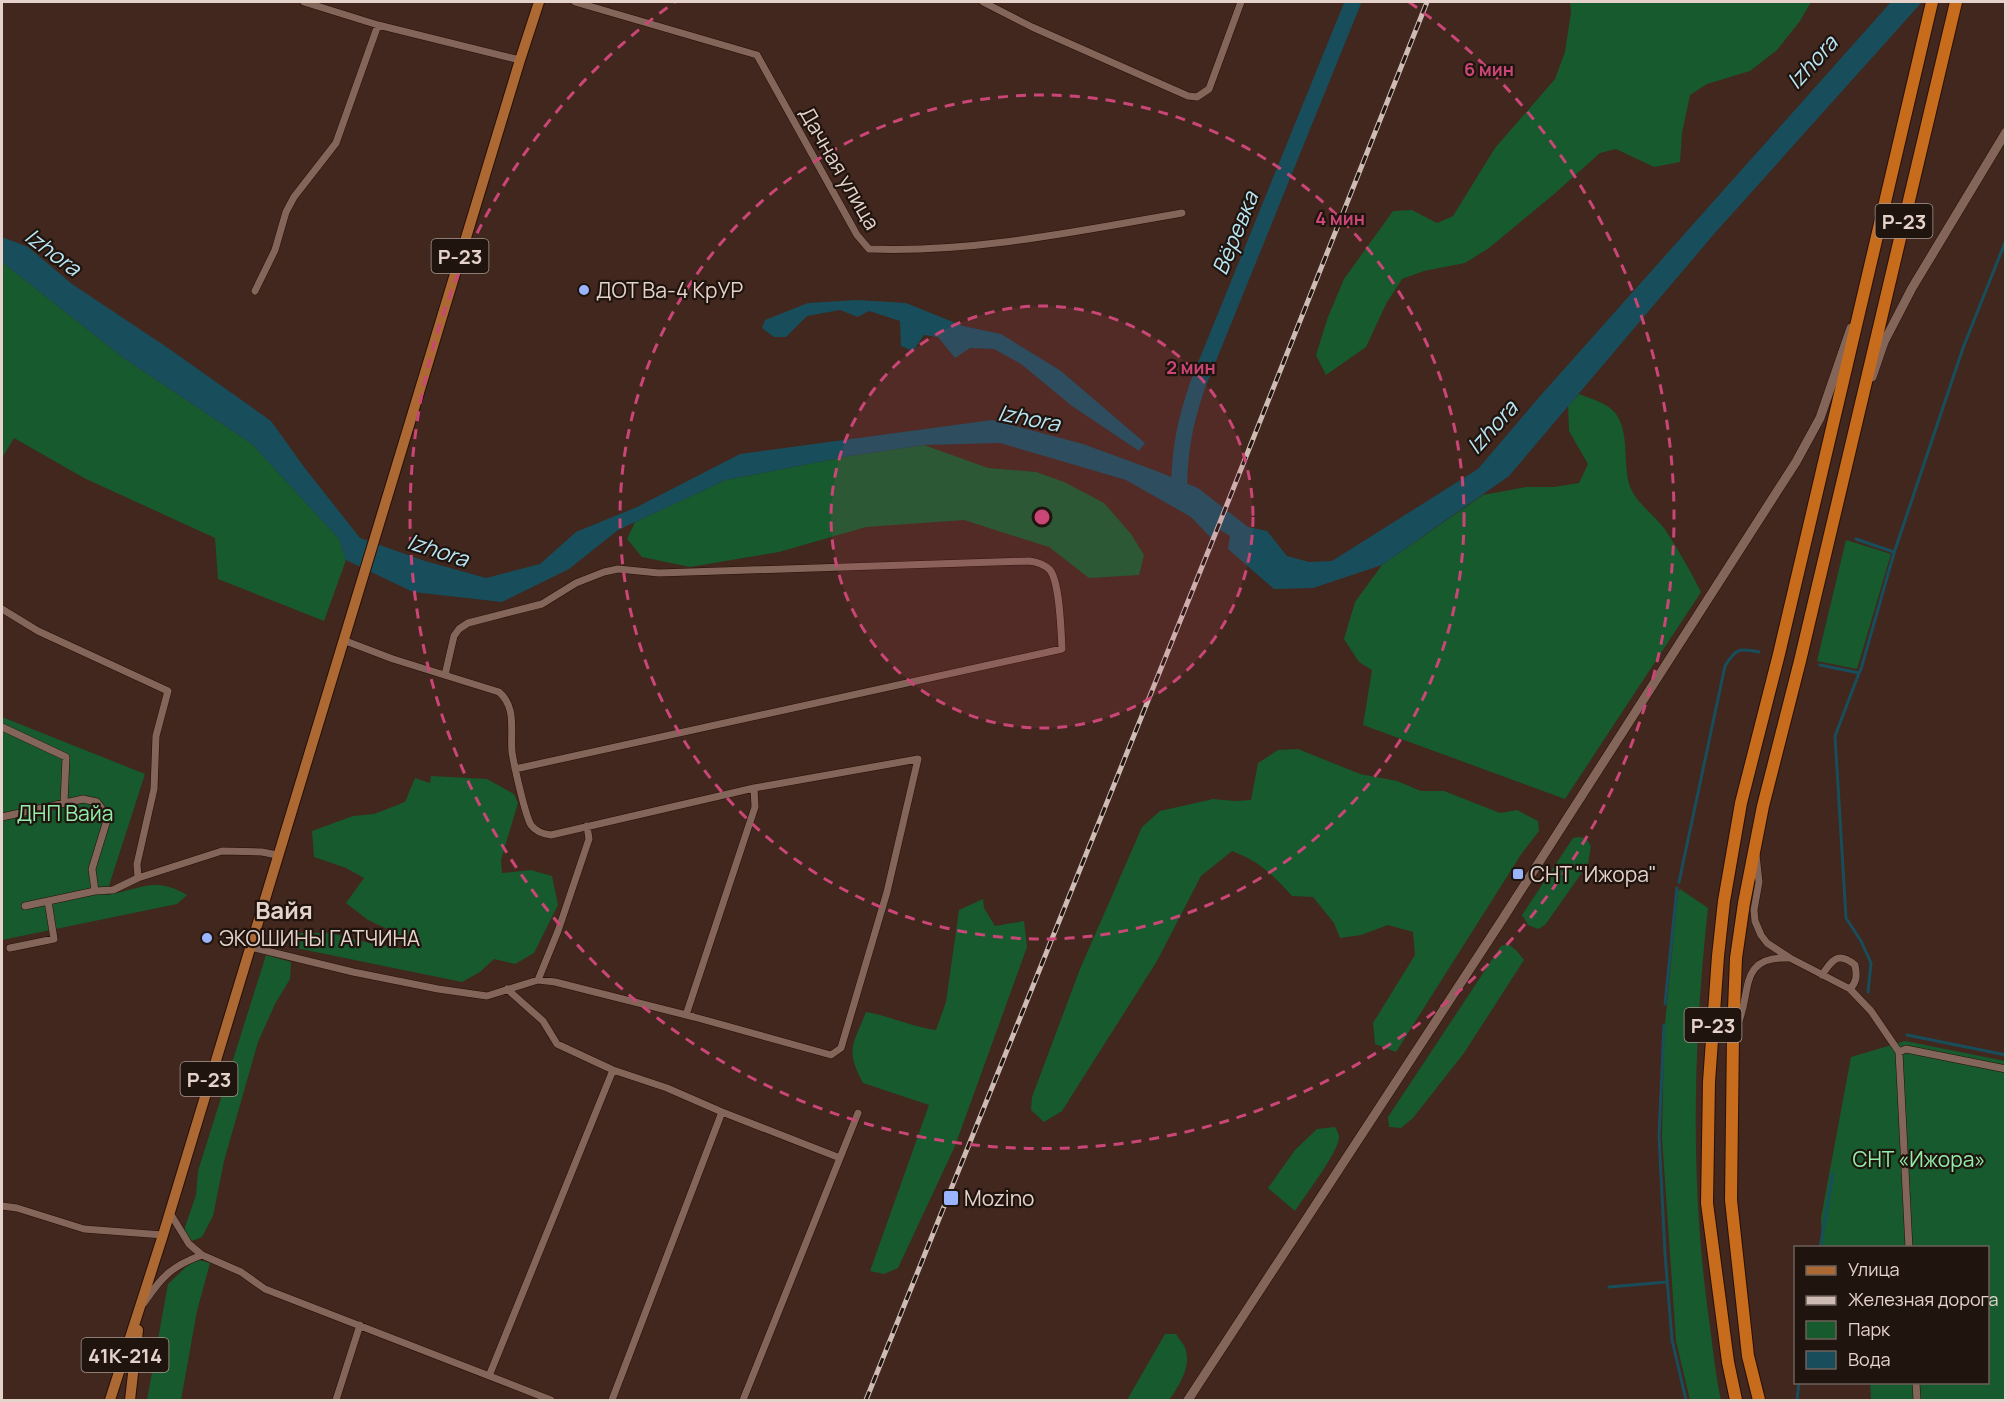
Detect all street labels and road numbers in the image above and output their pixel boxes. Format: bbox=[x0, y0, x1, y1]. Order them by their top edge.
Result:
street label: Дачная улица bbox=[793, 101, 887, 235]
road number: Р-23 bbox=[1876, 204, 1932, 238]
road number: Р-23 bbox=[432, 239, 488, 273]
road number: Р-23 bbox=[1684, 1008, 1742, 1042]
road number: Р-23 bbox=[180, 1062, 238, 1096]
road number: 41К-214 bbox=[82, 1338, 168, 1372]

